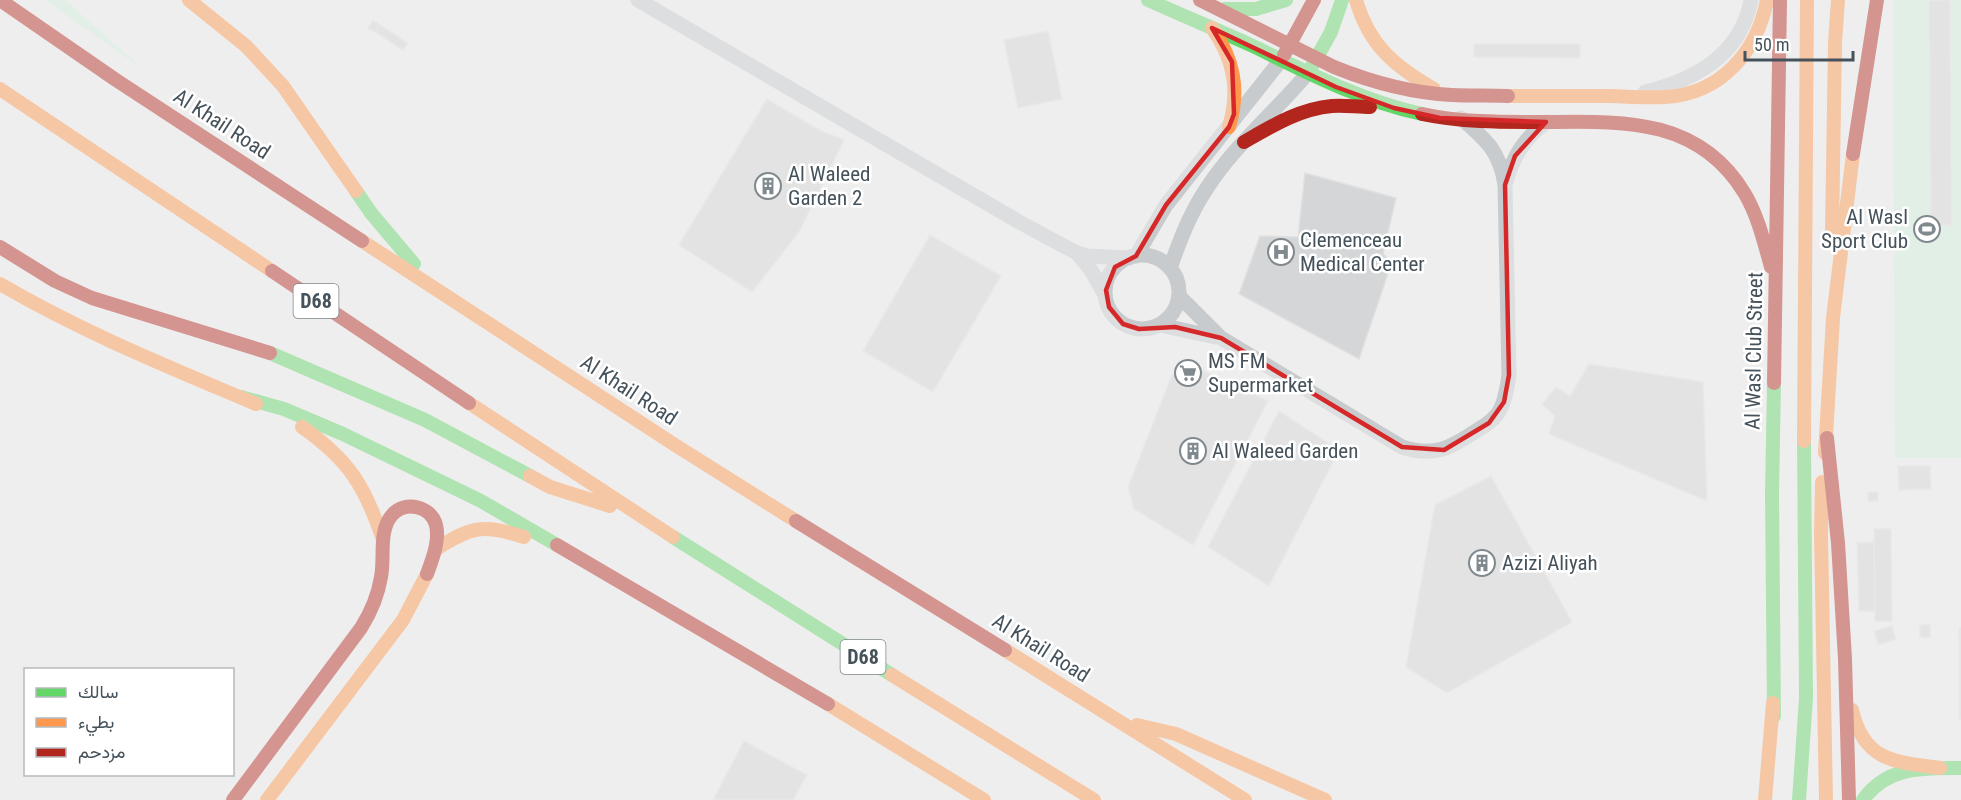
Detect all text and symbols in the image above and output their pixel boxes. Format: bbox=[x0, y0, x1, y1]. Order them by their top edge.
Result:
scale bar bbox=[1745, 24, 1853, 62]
text: 50 m bbox=[1754, 34, 1789, 55]
street label: Al Khail Road bbox=[169, 84, 275, 164]
place label: Al Waleed Garden 2 bbox=[788, 162, 870, 210]
building icon: Al Waleed Garden 2 bbox=[753, 171, 783, 201]
place label: Al Wasl Sport Club bbox=[1821, 205, 1908, 253]
sports icon: Al Wasl Sport Club bbox=[1912, 214, 1942, 244]
place label: Clemenceau Medical Center bbox=[1300, 228, 1425, 276]
hospital icon: Clemenceau Medical Center bbox=[1266, 237, 1296, 267]
street label: Al Wasl Club Street bbox=[1741, 272, 1767, 430]
road number: D68 bbox=[294, 284, 338, 318]
place label: MS FM Supermarket bbox=[1208, 349, 1313, 397]
street label: Al Khail Road bbox=[576, 350, 682, 430]
supermarket icon: MS FM Supermarket bbox=[1173, 358, 1203, 388]
building icon: Al Waleed Garden bbox=[1178, 436, 1208, 466]
place label: Al Waleed Garden bbox=[1212, 439, 1358, 463]
building icon: Azizi Aliyah bbox=[1467, 548, 1497, 578]
place label: Azizi Aliyah bbox=[1502, 551, 1598, 575]
street label: Al Khail Road bbox=[988, 609, 1094, 687]
road number: D68 bbox=[840, 640, 886, 674]
legend bbox=[24, 668, 234, 776]
text: سالك bbox=[78, 681, 118, 702]
text: بطيء bbox=[78, 711, 114, 737]
text: مزدحم bbox=[78, 741, 125, 764]

